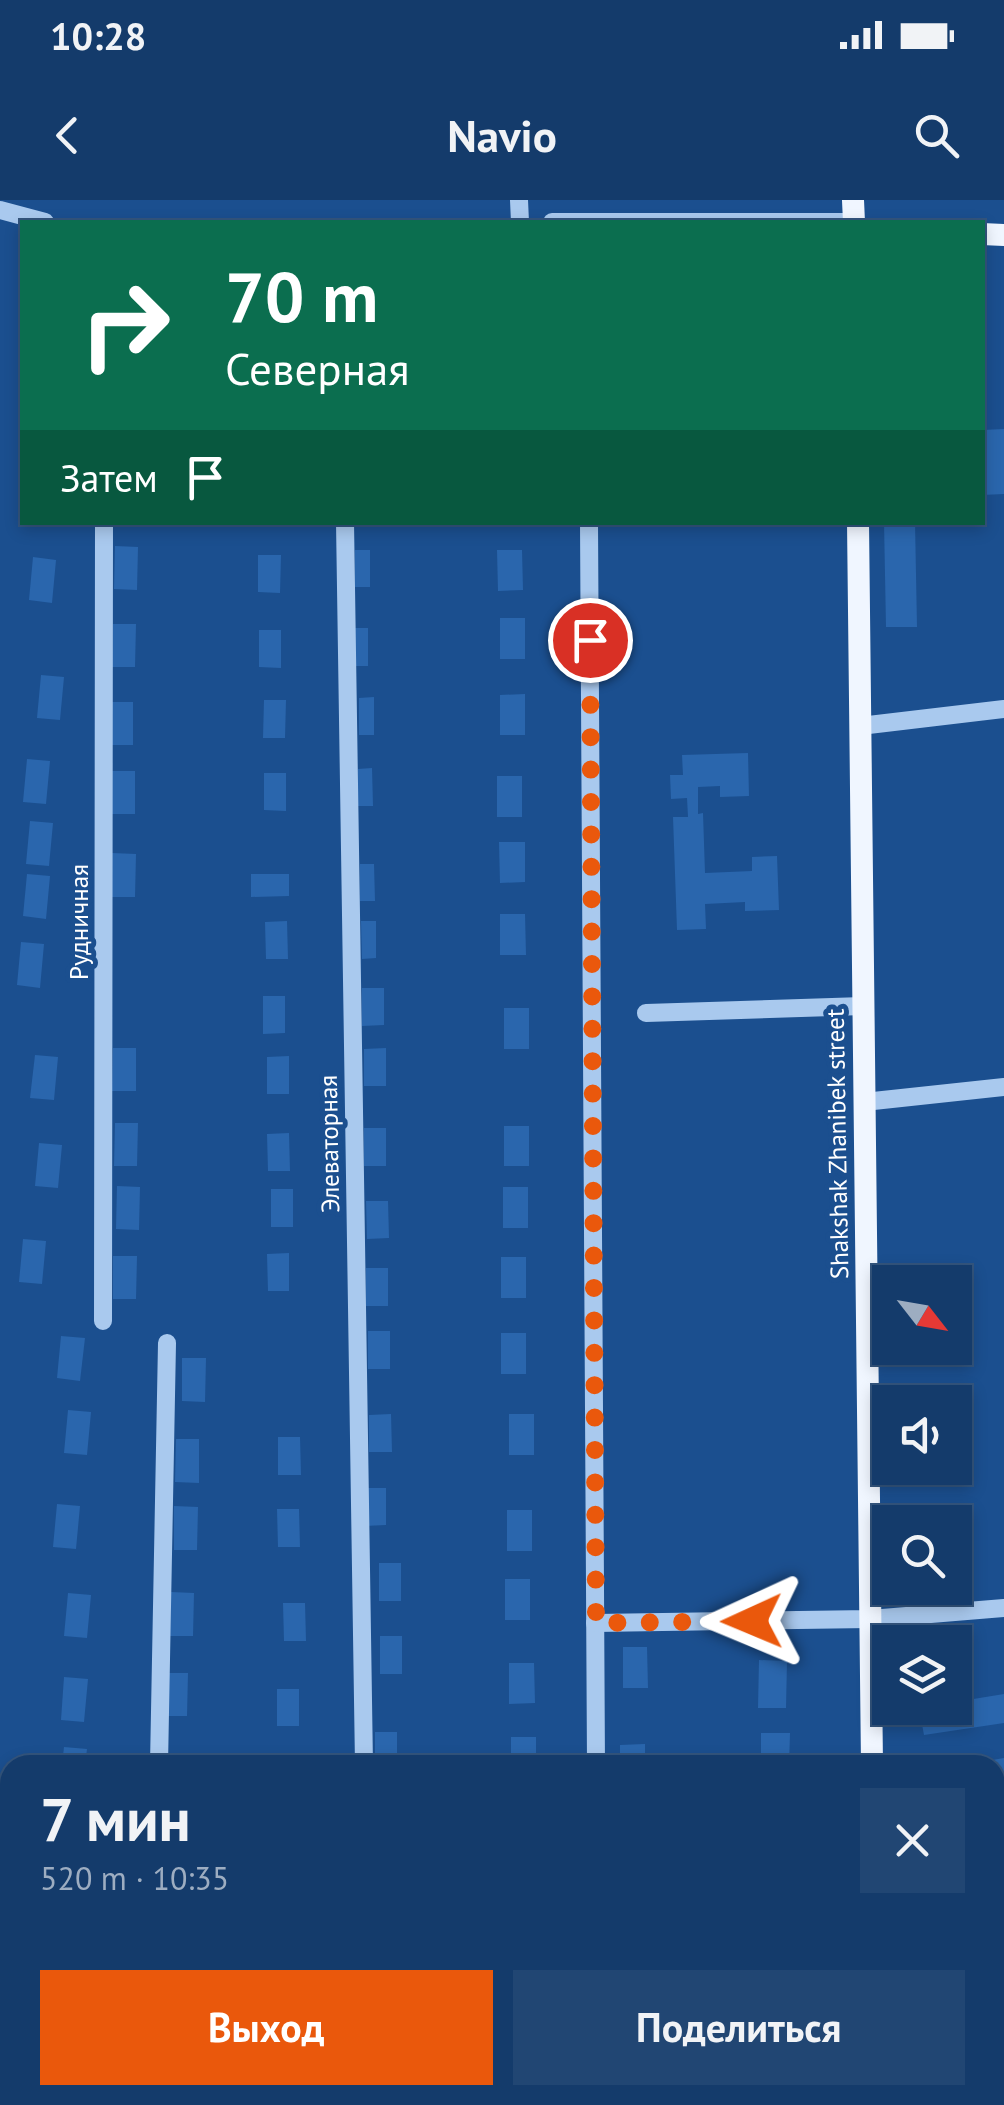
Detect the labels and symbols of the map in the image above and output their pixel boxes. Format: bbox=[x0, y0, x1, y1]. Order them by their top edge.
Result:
pin bbox=[548, 598, 633, 683]
street label: Рудничная bbox=[63, 864, 95, 980]
street label: Shakshak Zhanibek street bbox=[819, 1008, 855, 1280]
street label: Элеваторная bbox=[312, 1075, 346, 1213]
north arrow bbox=[872, 1265, 972, 1365]
position arrow bbox=[700, 1569, 804, 1673]

